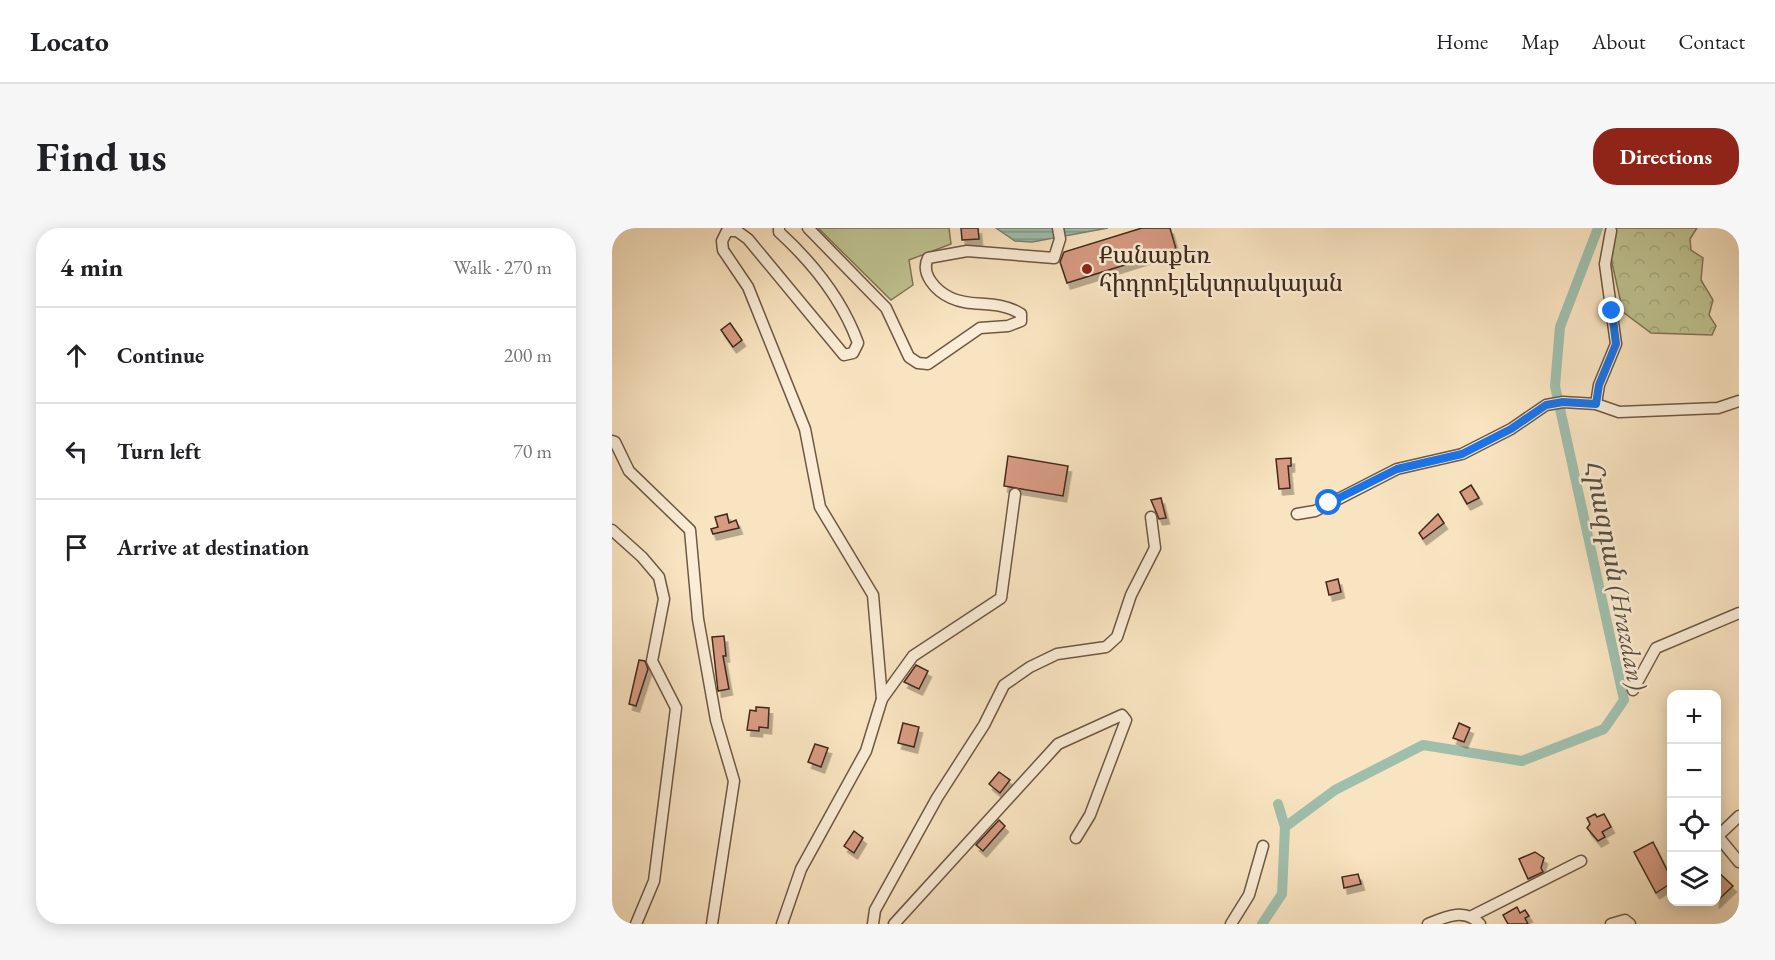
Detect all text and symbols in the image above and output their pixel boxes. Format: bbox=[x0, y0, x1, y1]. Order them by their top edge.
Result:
text: Locato bbox=[30, 23, 109, 59]
text: Home bbox=[1436, 28, 1488, 55]
text: Map bbox=[1521, 28, 1559, 55]
text: About bbox=[1592, 28, 1645, 55]
text: Contact bbox=[1678, 28, 1745, 55]
button: Directions bbox=[1593, 128, 1739, 185]
text: Find us bbox=[36, 129, 167, 184]
place label: Քանաքեռ հիդրոէլեկտրակայան bbox=[1099, 239, 1343, 298]
text: 4 min bbox=[60, 250, 123, 284]
text: Walk · 270 m bbox=[453, 254, 552, 280]
marker: Քանաքեռ հիդրոէլեկտրակայան bbox=[1080, 262, 1094, 276]
route end bbox=[1598, 297, 1624, 323]
icon: ahead bbox=[60, 339, 93, 372]
text: Continue bbox=[117, 341, 204, 370]
text: 200 m bbox=[504, 342, 552, 368]
icon: left bbox=[60, 435, 93, 468]
text: Turn left bbox=[117, 437, 201, 466]
text: 70 m bbox=[513, 438, 552, 464]
water label: Հրազդան (Hrazdan) bbox=[1577, 457, 1655, 693]
route start bbox=[1315, 489, 1341, 515]
icon: arrive bbox=[60, 531, 93, 564]
text: Arrive at destination bbox=[117, 533, 309, 562]
map controls bbox=[1667, 690, 1721, 906]
button: + bbox=[1667, 690, 1721, 744]
button: − bbox=[1667, 744, 1721, 798]
button: locate bbox=[1667, 798, 1721, 852]
button: layers bbox=[1667, 852, 1721, 906]

